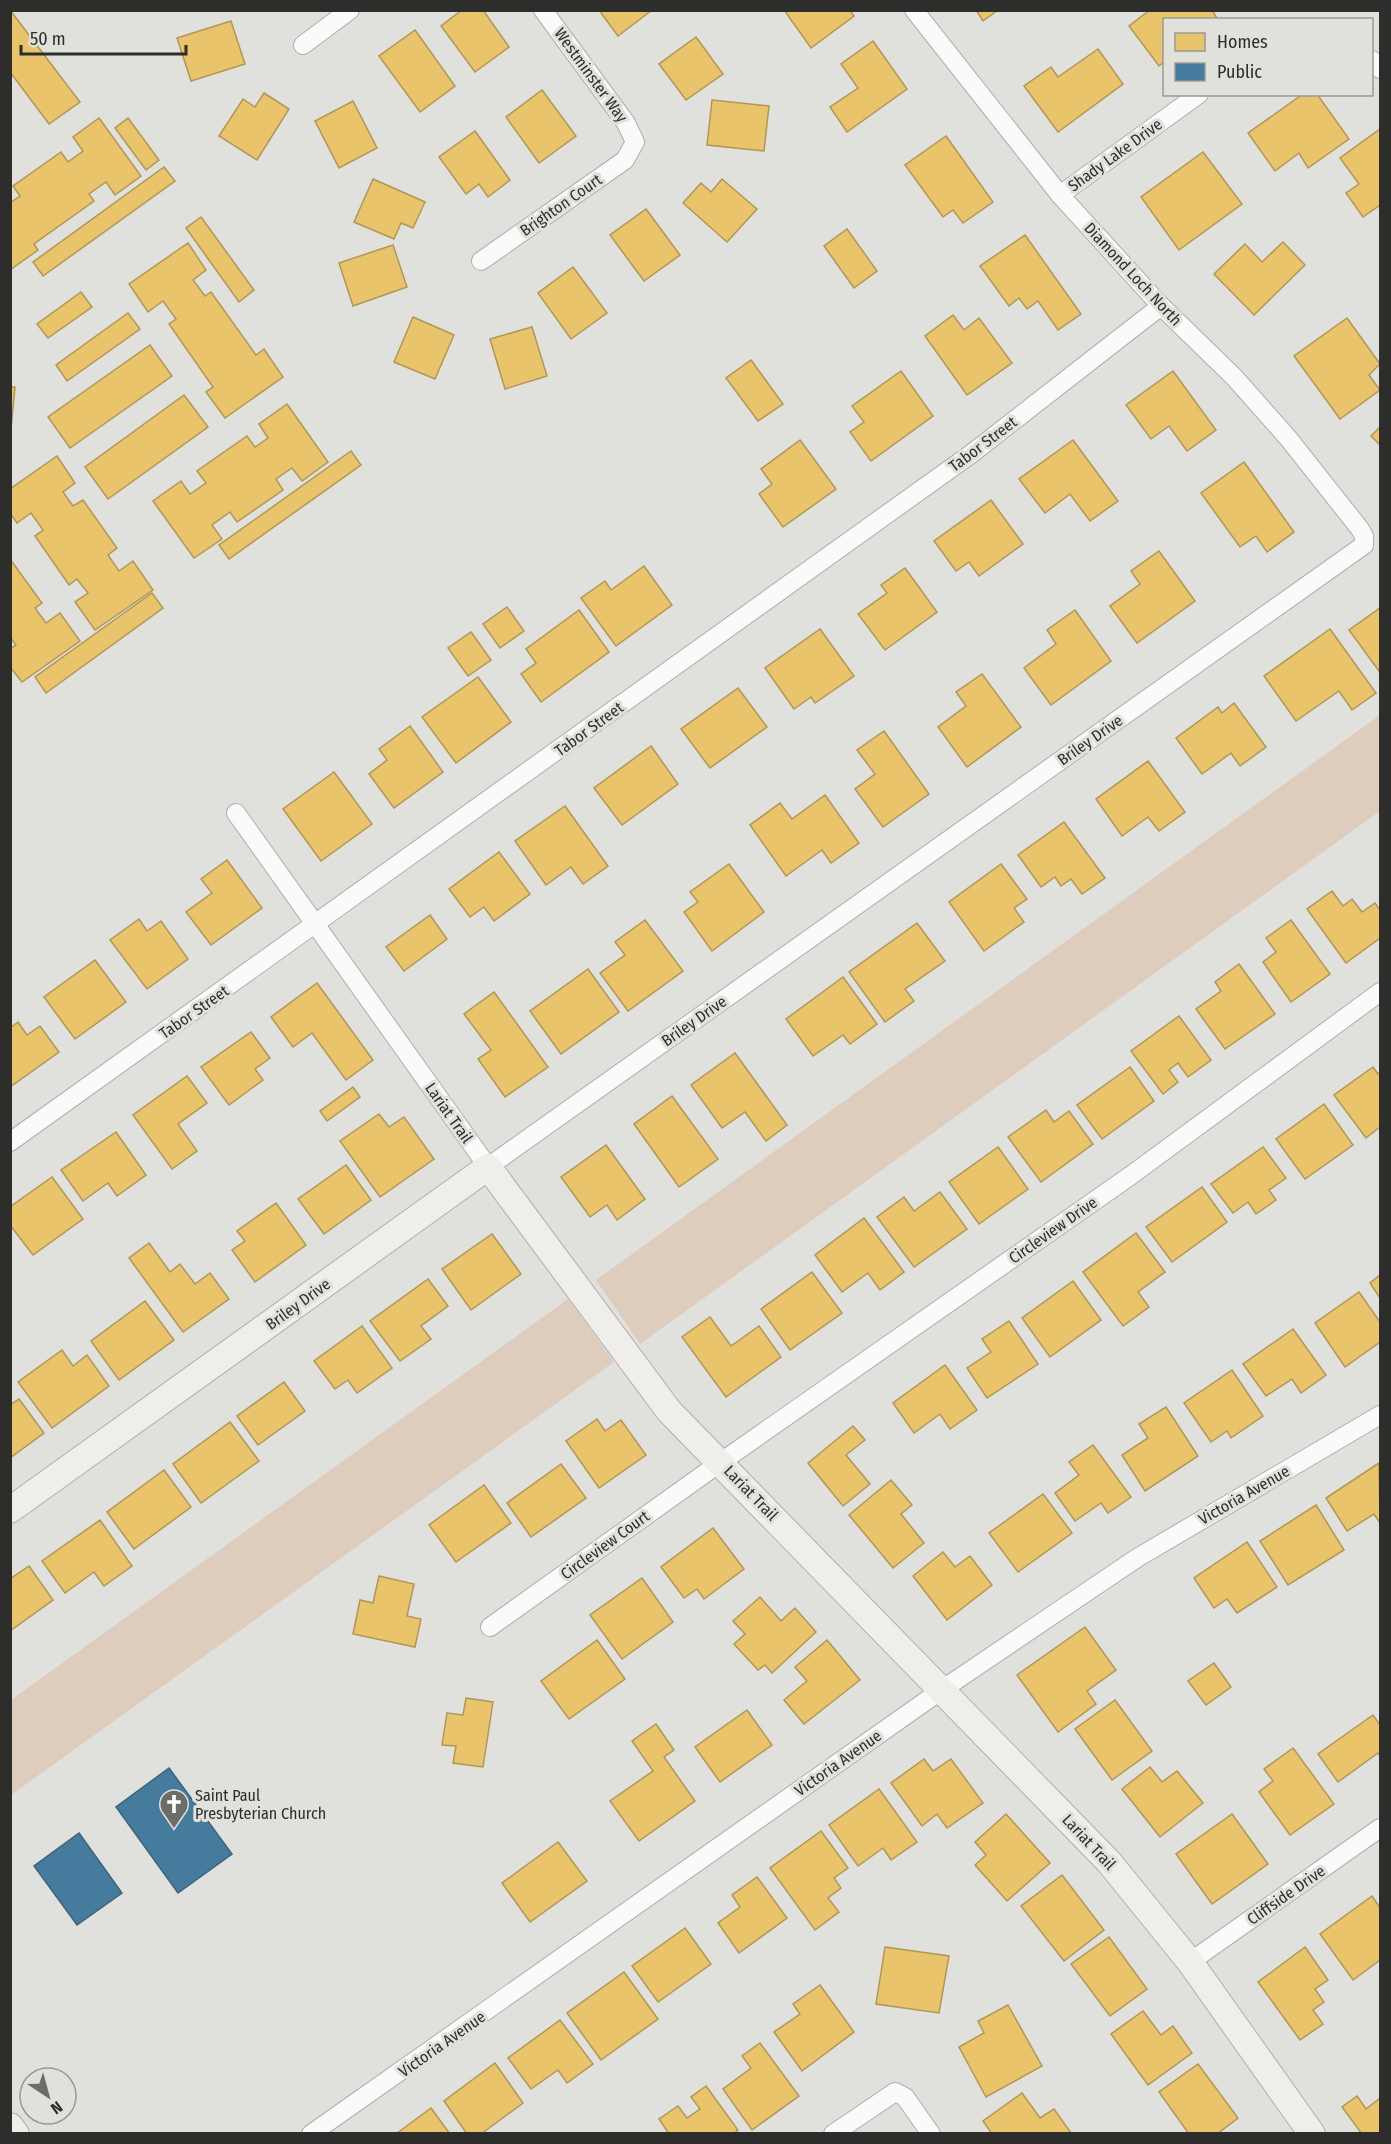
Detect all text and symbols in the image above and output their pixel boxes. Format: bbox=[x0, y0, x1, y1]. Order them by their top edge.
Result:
scale bar bbox=[21, 18, 186, 56]
legend bbox=[1163, 18, 1373, 96]
street label: Westminster Way bbox=[550, 24, 632, 127]
text: 50 m bbox=[30, 28, 66, 50]
text: Homes bbox=[1217, 31, 1268, 53]
text: Public bbox=[1217, 61, 1262, 83]
street label: Shady Lake Drive bbox=[1064, 115, 1166, 195]
street label: Brighton Court bbox=[517, 169, 606, 240]
street label: Diamond Loch North bbox=[1080, 218, 1186, 330]
street label: Tabor Street bbox=[945, 412, 1021, 476]
street label: Tabor Street bbox=[551, 697, 628, 760]
street label: Briley Drive bbox=[1054, 711, 1126, 769]
street label: Tabor Street bbox=[156, 981, 233, 1043]
street label: Briley Drive bbox=[658, 992, 730, 1050]
street label: Lariat Trail bbox=[421, 1079, 477, 1147]
street label: Circleview Drive bbox=[1005, 1193, 1101, 1267]
street label: Briley Drive bbox=[262, 1274, 334, 1334]
street label: Lariat Trail bbox=[720, 1461, 782, 1525]
street label: Victoria Avenue bbox=[1195, 1461, 1293, 1529]
street label: Circleview Court bbox=[557, 1506, 654, 1583]
street label: Victoria Avenue bbox=[791, 1726, 885, 1800]
place label: Saint Paul Presbyterian Church bbox=[195, 1786, 326, 1823]
church icon: Saint Paul Presbyterian Church bbox=[158, 1788, 190, 1830]
street label: Lariat Trail bbox=[1058, 1810, 1120, 1874]
street label: Cliffside Drive bbox=[1243, 1861, 1329, 1929]
street label: Victoria Avenue bbox=[395, 2007, 489, 2081]
north arrow bbox=[18, 2066, 78, 2126]
text: N bbox=[47, 2097, 66, 2118]

